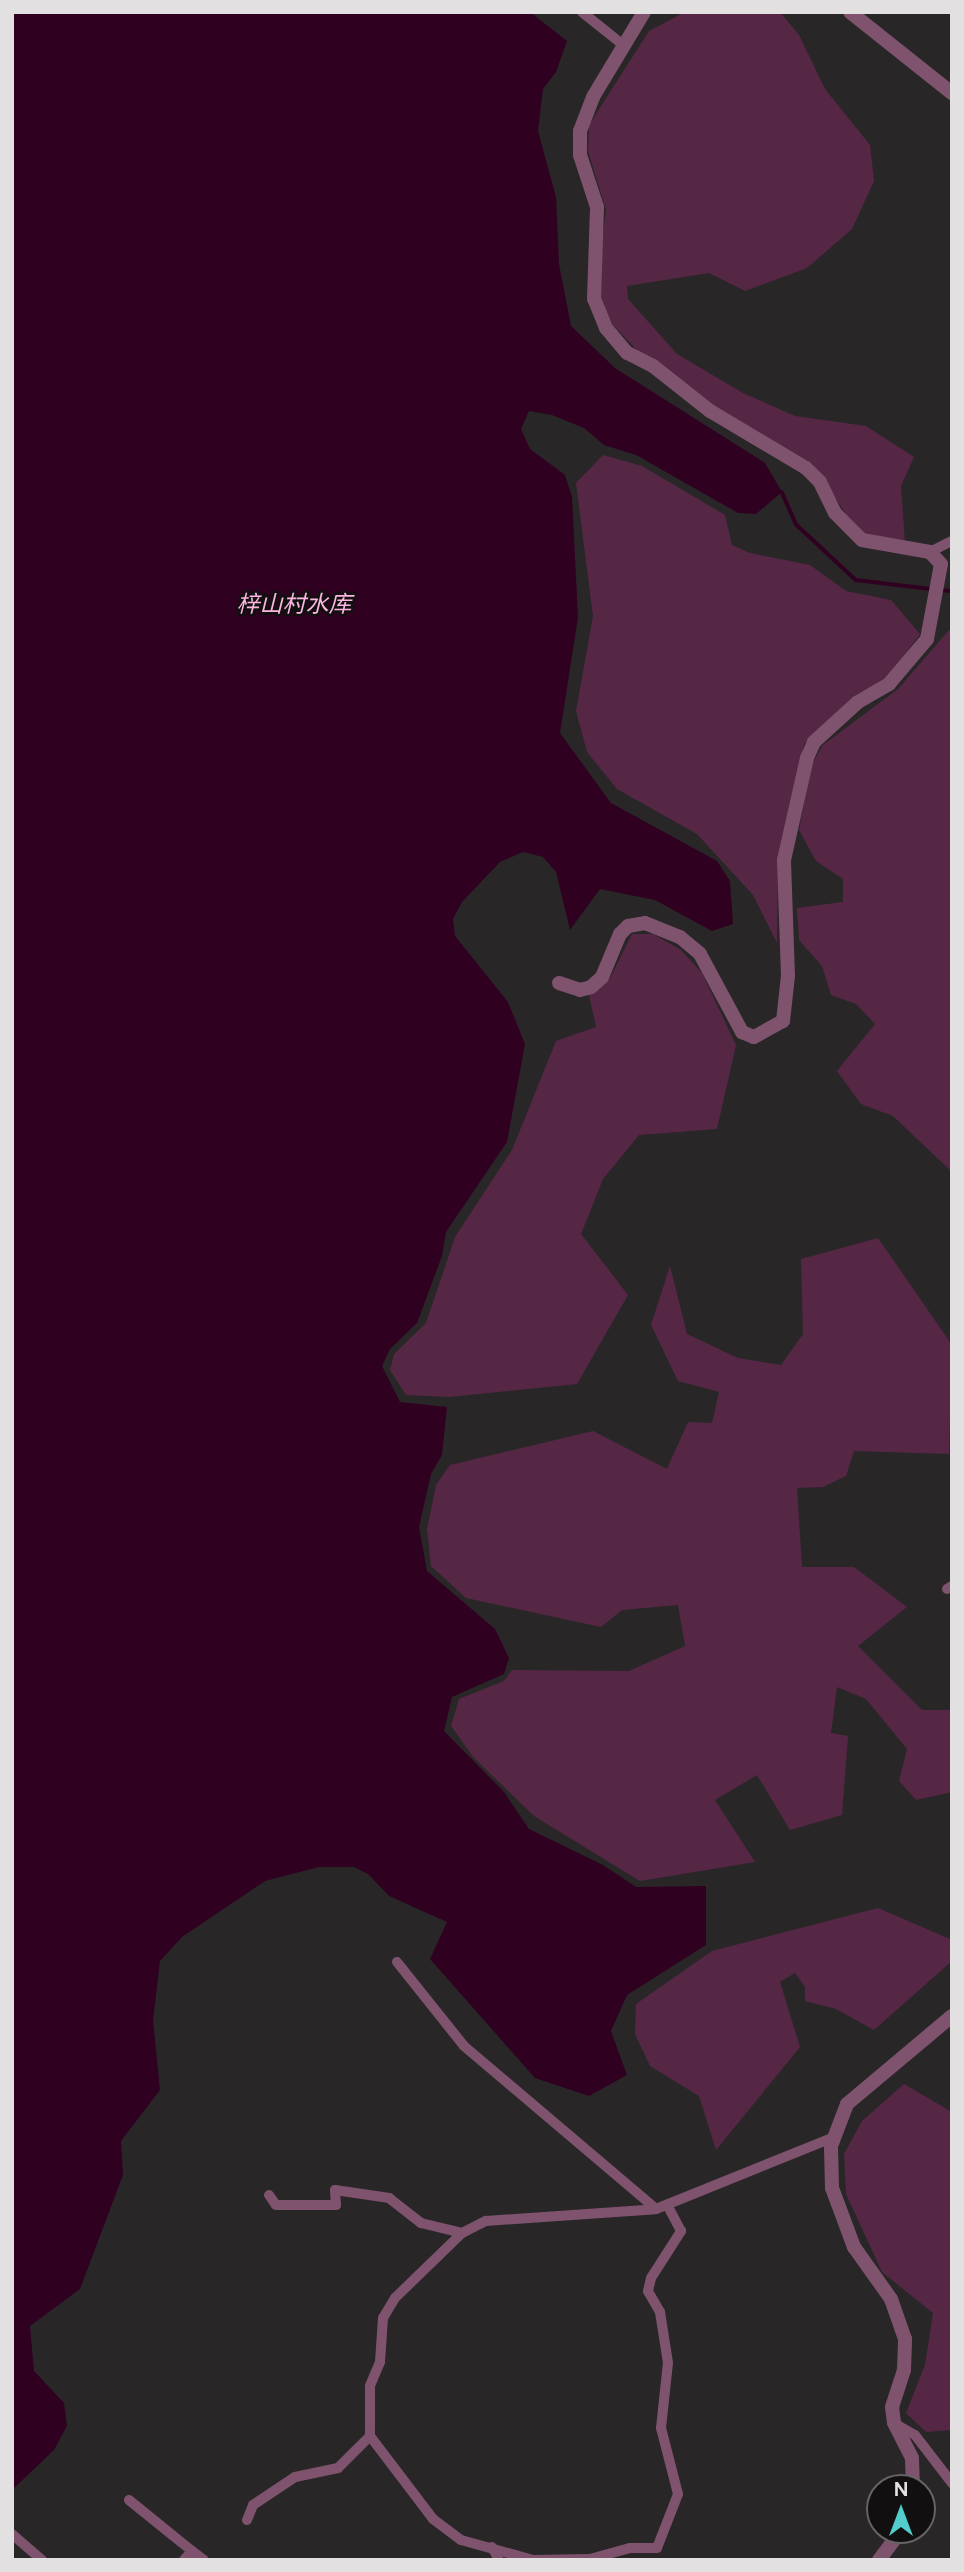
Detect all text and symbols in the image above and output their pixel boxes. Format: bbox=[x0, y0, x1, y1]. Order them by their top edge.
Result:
water label: 梓山村水库 bbox=[237, 590, 351, 618]
north arrow bbox=[866, 2474, 936, 2544]
text: N bbox=[894, 2478, 908, 2501]

